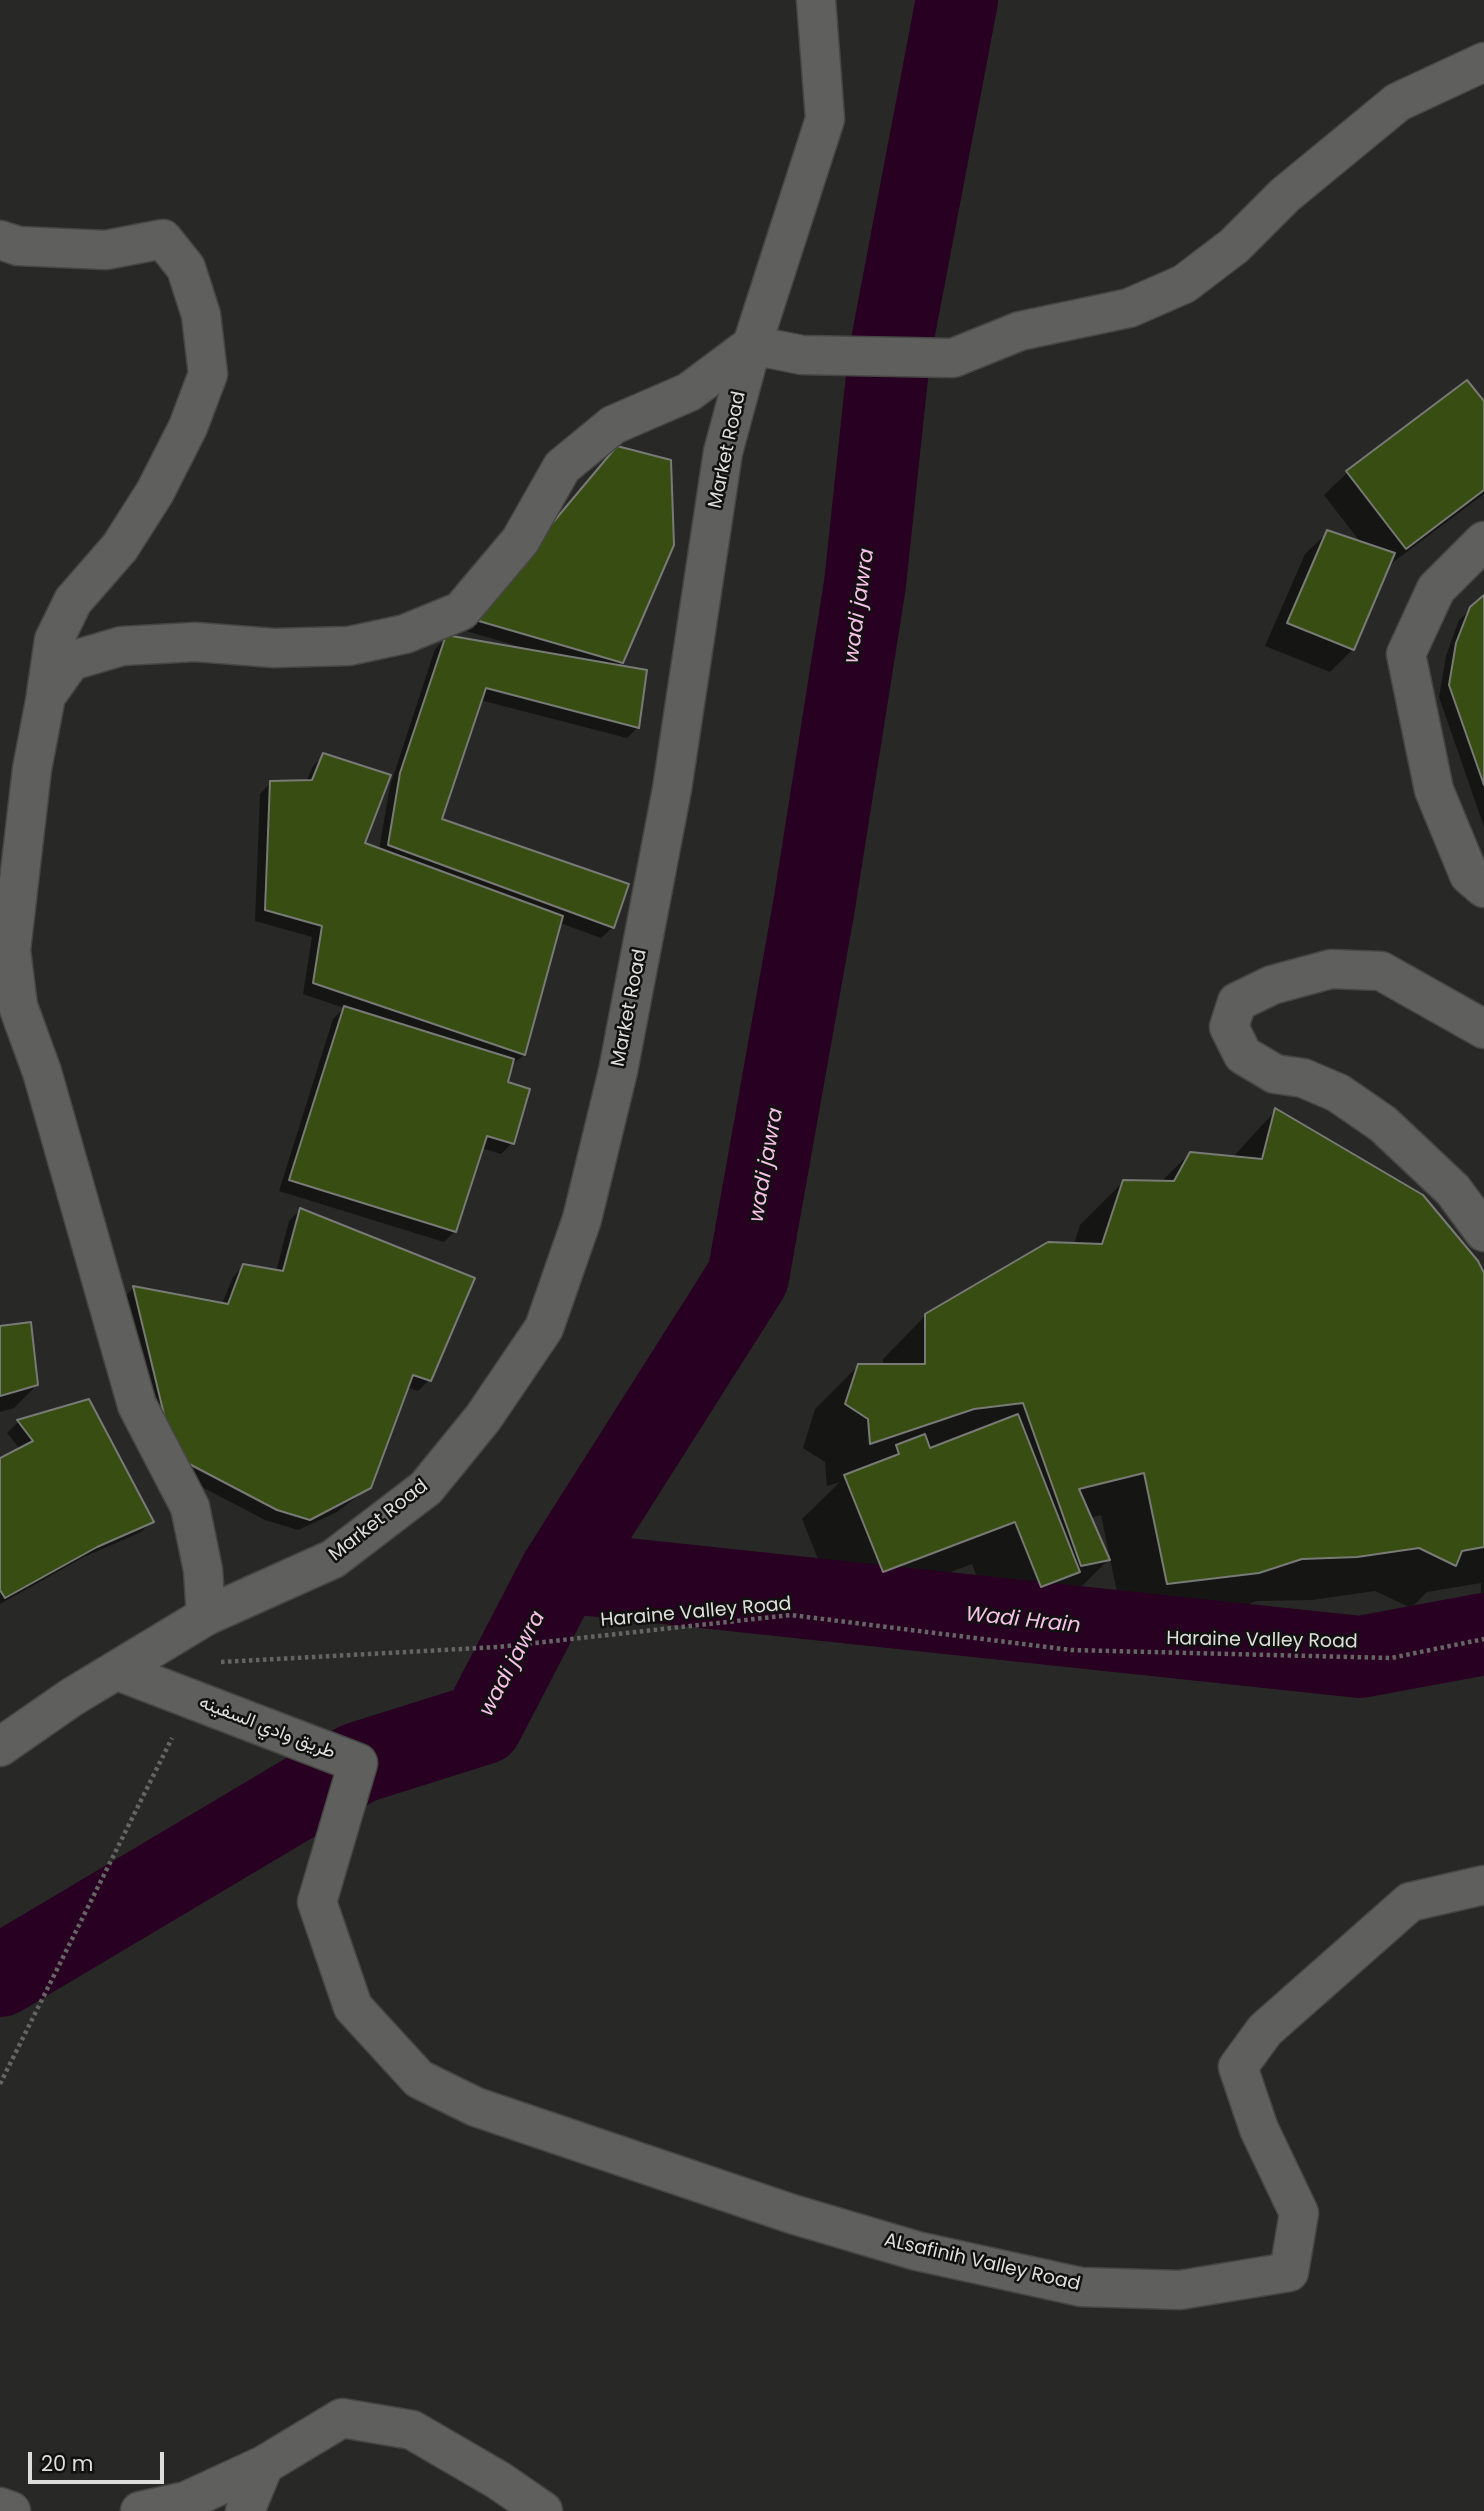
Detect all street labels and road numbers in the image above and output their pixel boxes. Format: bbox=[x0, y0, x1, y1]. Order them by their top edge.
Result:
street label: Market Road bbox=[704, 389, 752, 511]
street label: Market Road bbox=[607, 947, 653, 1069]
street label: Market Road bbox=[325, 1475, 433, 1567]
street label: Haraine Valley Road bbox=[600, 1593, 792, 1633]
street label: Haraine Valley Road bbox=[1166, 1628, 1358, 1654]
street label: طريق وادي السفينه bbox=[196, 1692, 338, 1764]
street label: ALsafinih Valley Road bbox=[882, 2229, 1082, 2297]

